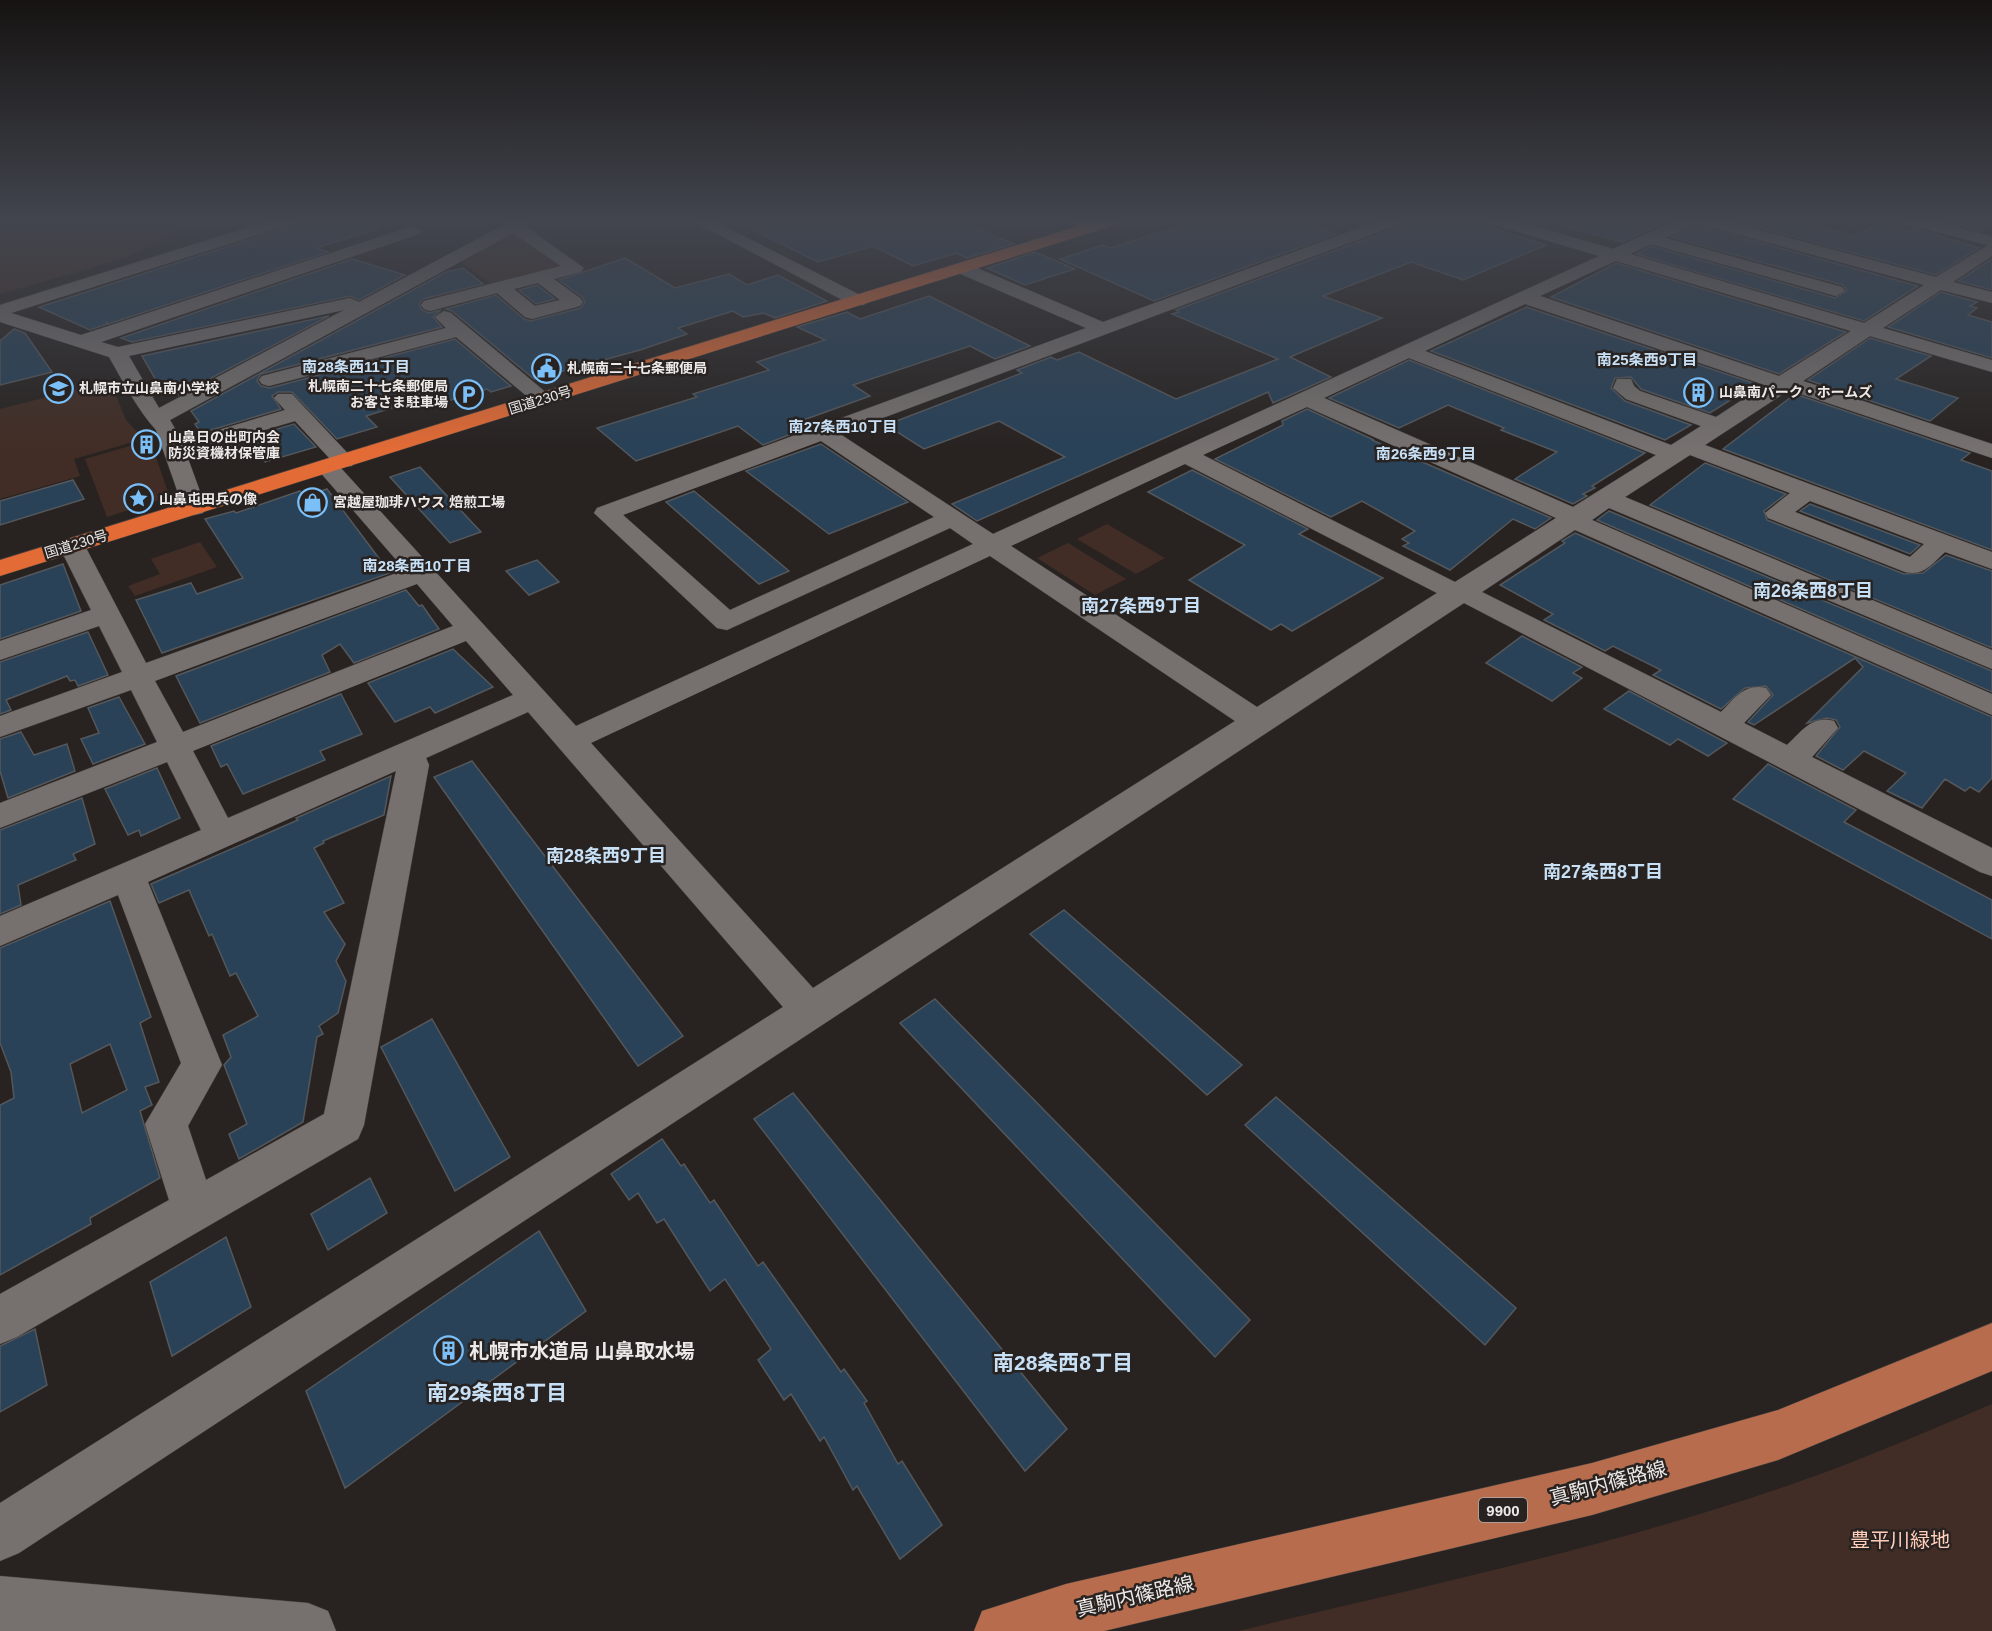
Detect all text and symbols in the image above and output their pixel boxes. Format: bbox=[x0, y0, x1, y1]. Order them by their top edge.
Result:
district label: 南25条西9丁目 bbox=[1597, 351, 1697, 368]
public building icon: 札幌南二十七条郵便局 bbox=[530, 352, 562, 384]
district label: 南28条西11丁目 bbox=[302, 358, 410, 375]
place label: 札幌南二十七条郵便局 bbox=[567, 360, 707, 376]
school or university icon: 札幌市立山鼻南小学校 bbox=[42, 372, 74, 404]
building icon: 山鼻南パーク・ホームズ bbox=[1682, 376, 1714, 408]
place label: 札幌南二十七条郵便局 お客さま駐車場 bbox=[308, 378, 448, 410]
parking icon: 札幌南二十七条郵便局 お客さま駐車場 bbox=[453, 378, 485, 410]
place label: 札幌市立山鼻南小学校 bbox=[79, 380, 219, 396]
street label: 国道230号 bbox=[506, 383, 574, 417]
place label: 山鼻南パーク・ホームズ bbox=[1719, 384, 1872, 400]
district label: 南27条西10丁目 bbox=[789, 418, 897, 435]
building icon: 山鼻日の出町内会 防災資機材保管庫 bbox=[131, 429, 163, 461]
place label: 山鼻日の出町内会 防災資機材保管庫 bbox=[168, 429, 280, 461]
district label: 南26条西9丁目 bbox=[1376, 445, 1476, 462]
place icon: 山鼻屯田兵の像 bbox=[122, 483, 154, 515]
shop icon: 宮越屋珈琲ハウス 焙煎工場 bbox=[296, 486, 328, 518]
place label: 山鼻屯田兵の像 bbox=[159, 491, 257, 507]
place label: 宮越屋珈琲ハウス 焙煎工場 bbox=[333, 494, 505, 510]
street label: 国道230号 bbox=[42, 527, 110, 561]
district label: 南28条西10丁目 bbox=[363, 557, 471, 574]
district label: 南26条西8丁目 bbox=[1753, 581, 1873, 601]
district label: 南27条西9丁目 bbox=[1081, 596, 1201, 616]
district label: 南28条西9丁目 bbox=[546, 846, 666, 866]
district label: 南27条西8丁目 bbox=[1543, 862, 1663, 882]
building icon: 札幌市水道局 山鼻取水場 bbox=[432, 1335, 464, 1367]
place label: 札幌市水道局 山鼻取水場 bbox=[469, 1340, 695, 1362]
district label: 南28条西8丁目 bbox=[993, 1351, 1133, 1374]
district label: 南29条西8丁目 bbox=[427, 1381, 567, 1404]
street label: 真駒内篠路線 bbox=[1547, 1457, 1669, 1509]
road number: 9900 bbox=[1479, 1498, 1527, 1522]
park label: 豊平川緑地 bbox=[1850, 1529, 1950, 1551]
street label: 真駒内篠路線 bbox=[1074, 1572, 1196, 1620]

